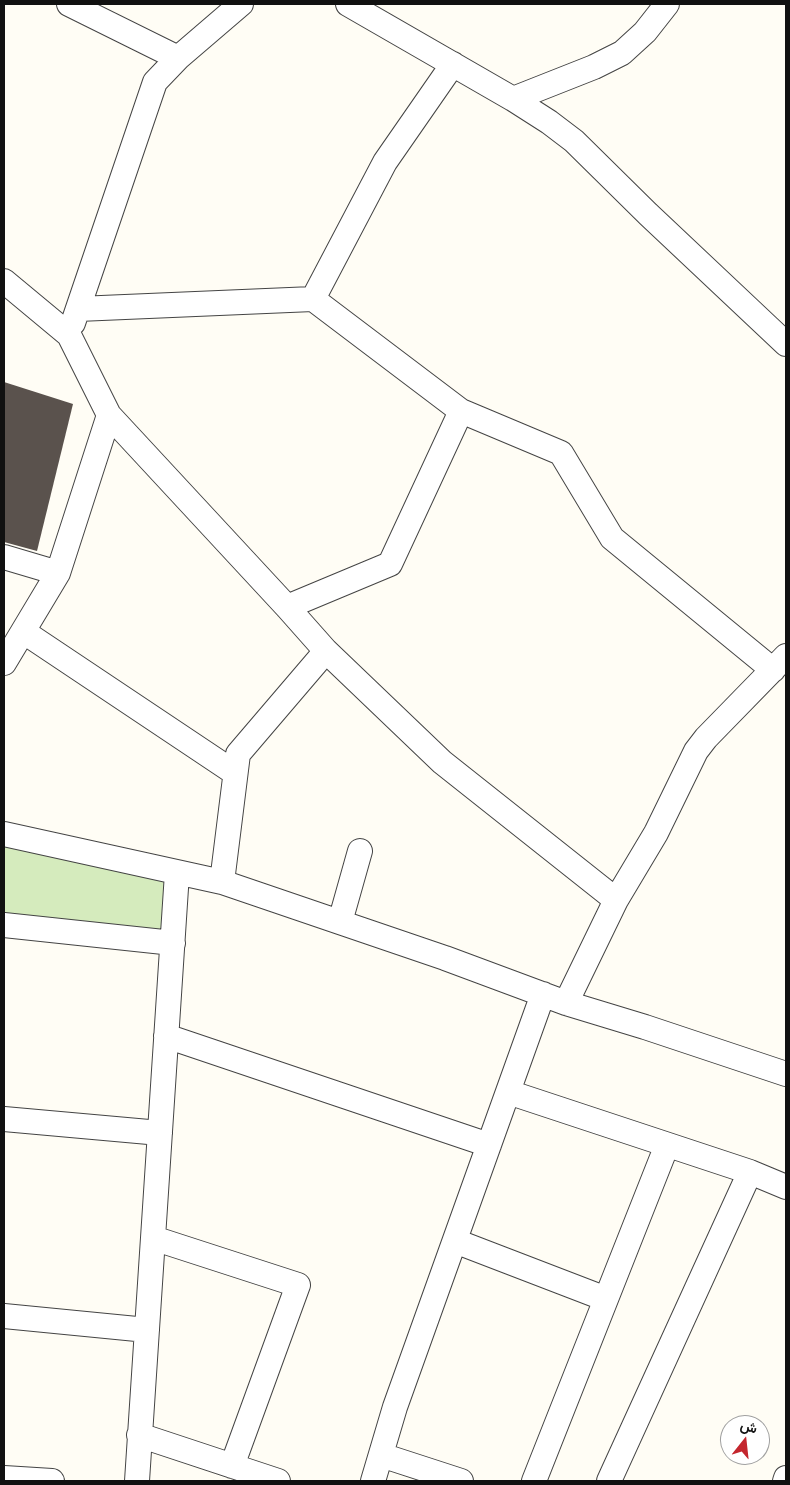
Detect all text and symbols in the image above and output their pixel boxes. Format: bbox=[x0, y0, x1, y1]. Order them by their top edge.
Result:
north arrow bbox=[720, 1415, 770, 1465]
text: ش bbox=[738, 1415, 760, 1438]

